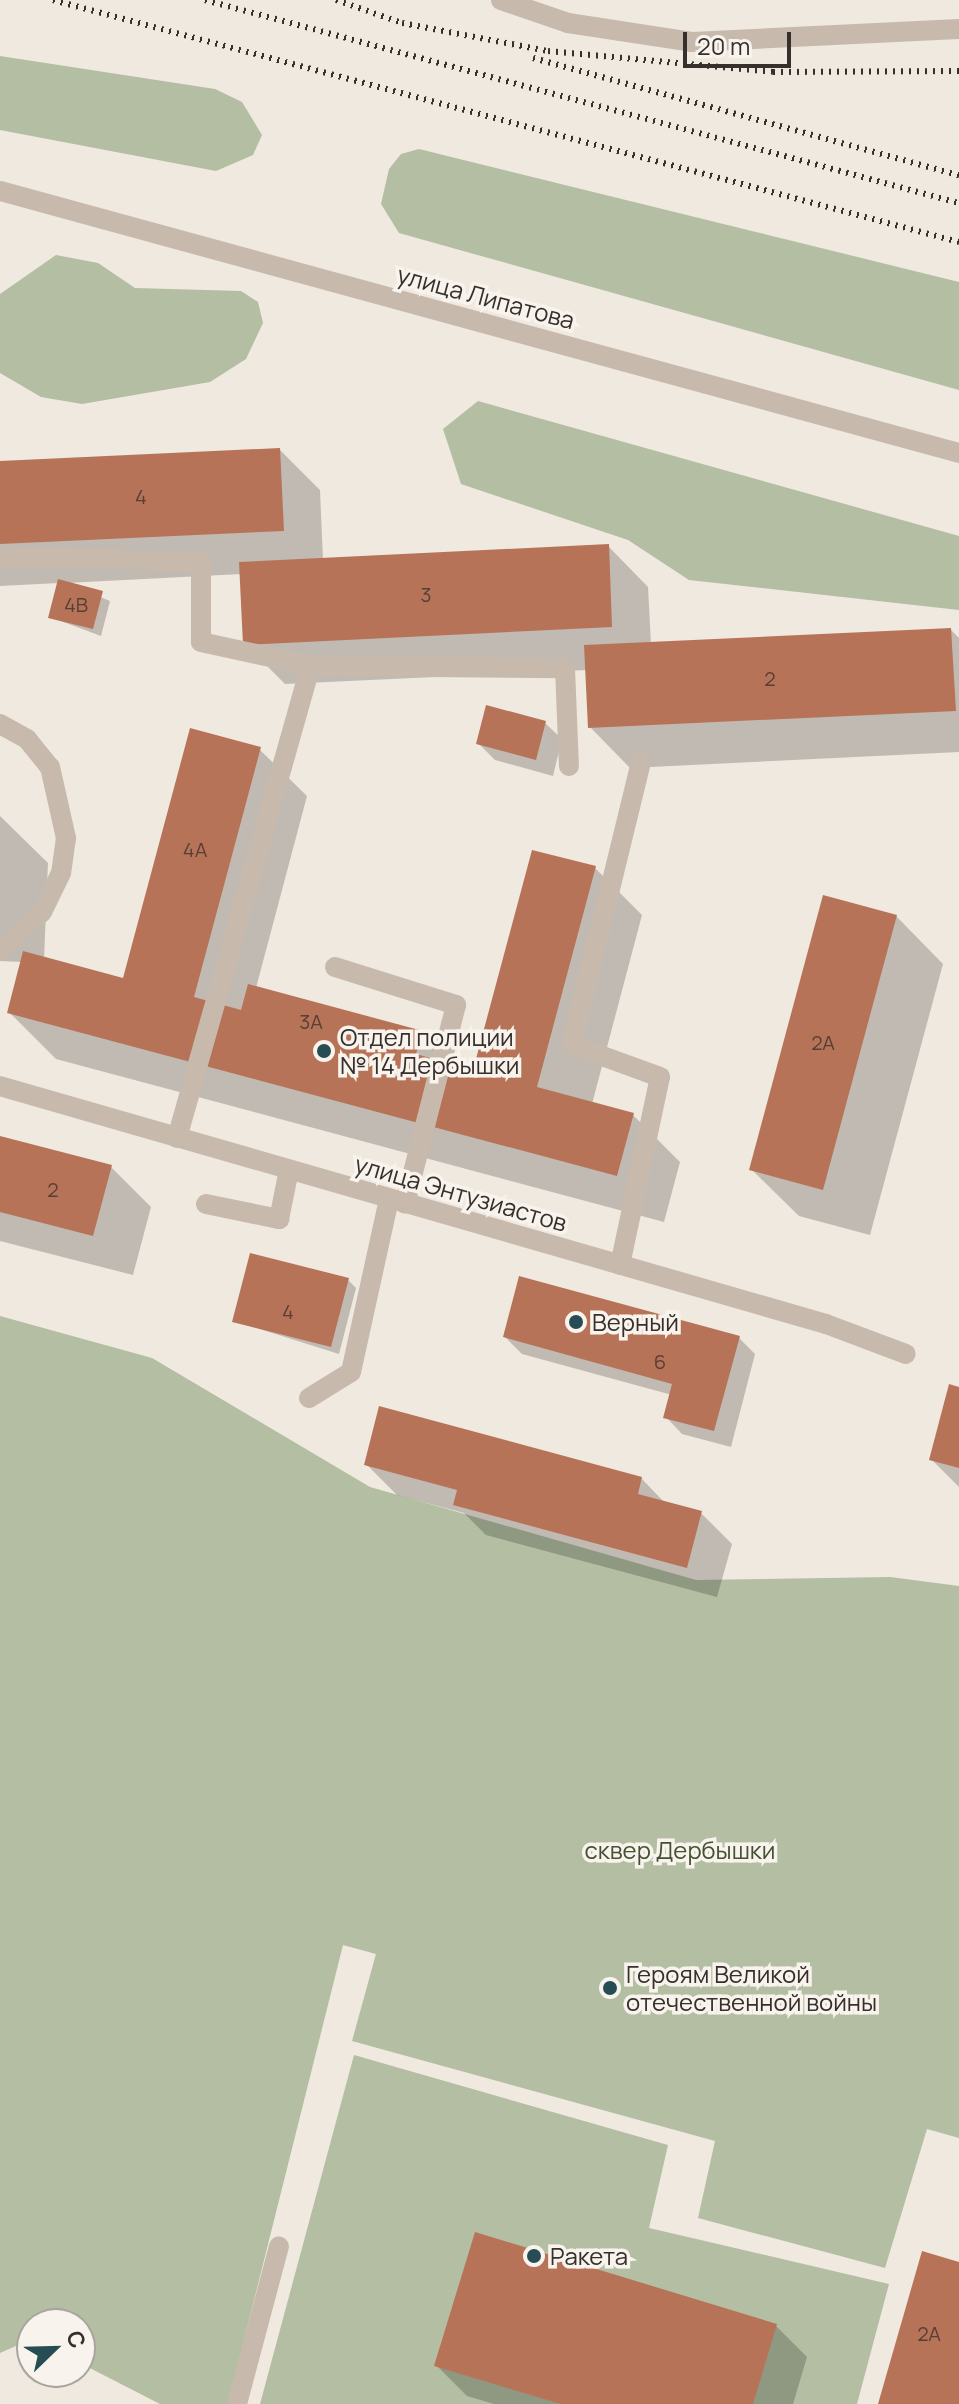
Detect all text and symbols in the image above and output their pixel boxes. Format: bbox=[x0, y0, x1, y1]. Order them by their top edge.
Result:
scale bar bbox=[687, 16, 795, 66]
text: 20 m bbox=[697, 29, 750, 62]
street label: улица Липатова bbox=[394, 259, 578, 335]
house number: 4 bbox=[135, 484, 147, 508]
house number: 3 bbox=[420, 582, 432, 606]
house number: 4В bbox=[64, 592, 88, 616]
house number: 2 bbox=[764, 666, 776, 690]
house number: 4А bbox=[183, 837, 207, 861]
house number: 3А bbox=[299, 1009, 323, 1033]
place label: Отдел полиции № 14 Дербышки bbox=[340, 1023, 519, 1079]
house number: 2А bbox=[811, 1030, 835, 1054]
marker: Отдел полиции № 14 Дербышки bbox=[315, 1042, 333, 1060]
street label: улица Энтузиастов bbox=[352, 1149, 570, 1237]
house number: 2 bbox=[47, 1177, 59, 1201]
house number: 4 bbox=[282, 1299, 294, 1323]
place label: Верный bbox=[592, 1308, 679, 1336]
marker: Верный bbox=[567, 1313, 585, 1331]
house number: 6 bbox=[654, 1349, 666, 1373]
park label: сквер Дербышки bbox=[585, 1836, 775, 1864]
place label: Героям Великой отечественной войны bbox=[626, 1960, 877, 2016]
marker: Героям Великой отечественной войны bbox=[601, 1979, 619, 1997]
place label: Ракета bbox=[550, 2242, 628, 2270]
marker: Ракета bbox=[525, 2247, 543, 2265]
north arrow bbox=[16, 2308, 96, 2388]
house number: 2А bbox=[917, 2321, 941, 2345]
text: С bbox=[59, 2326, 93, 2353]

